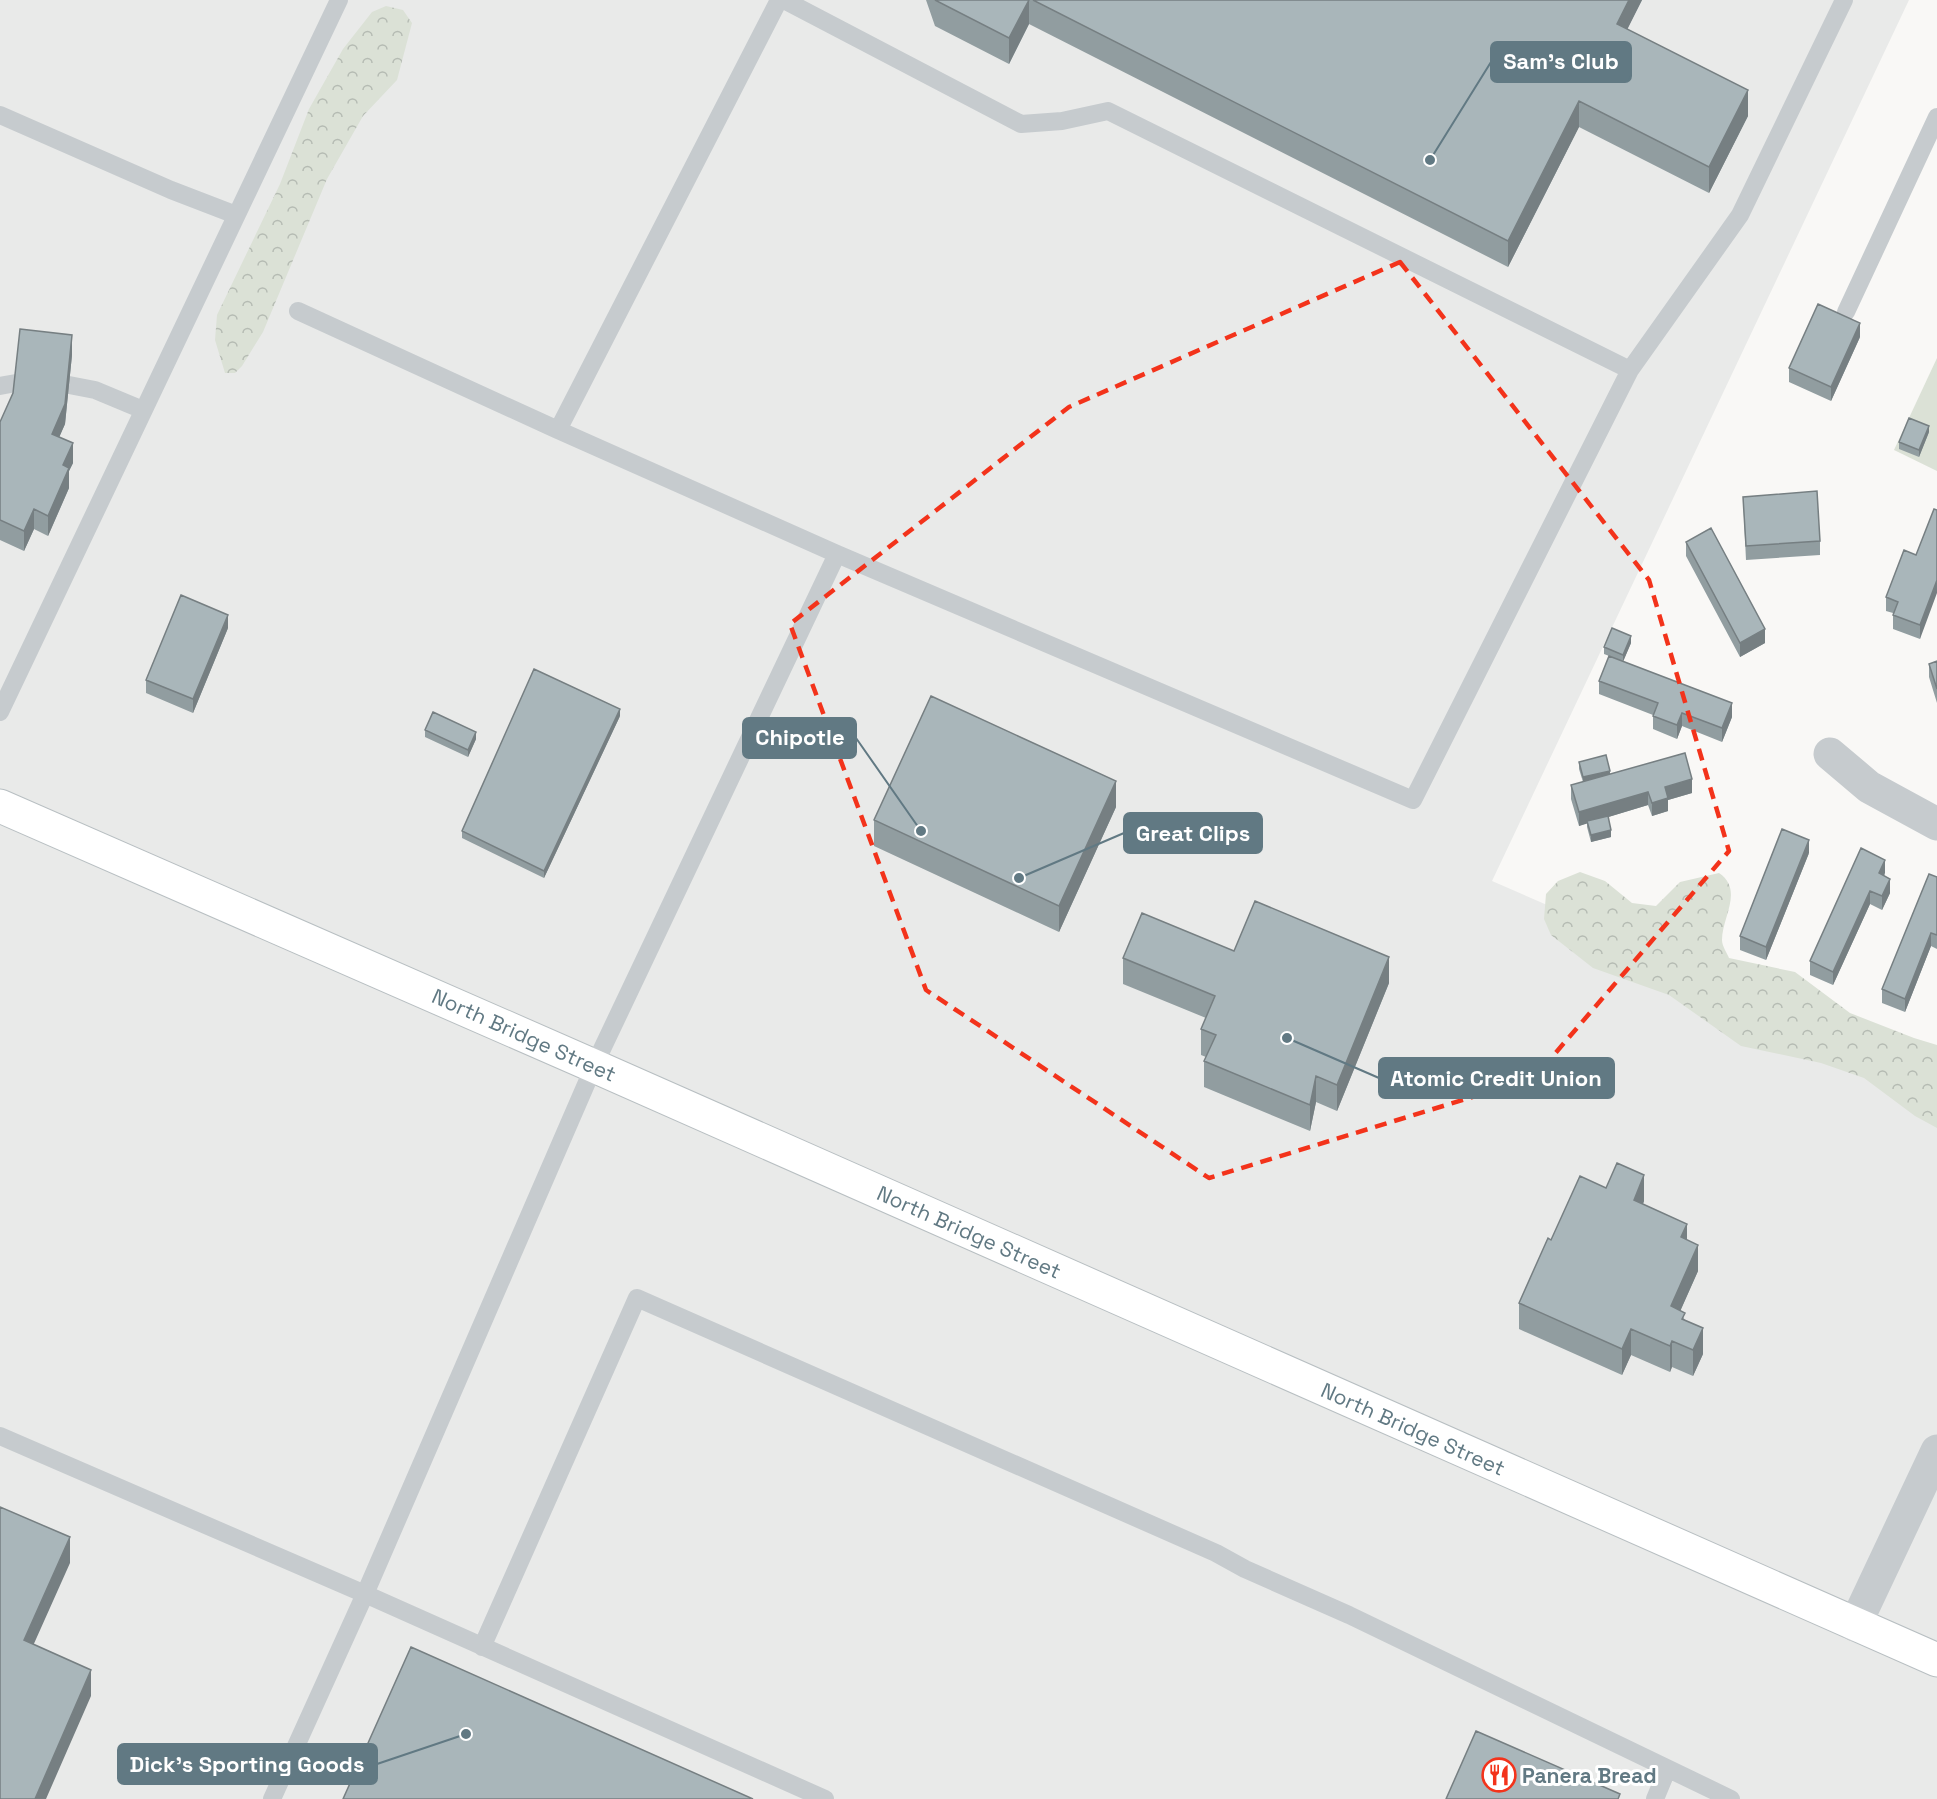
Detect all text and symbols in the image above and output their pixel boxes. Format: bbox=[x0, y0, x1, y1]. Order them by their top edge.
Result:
callout: Sam's Club bbox=[1491, 42, 1631, 82]
text: Sam's Club bbox=[1503, 47, 1619, 75]
callout: Chipotle bbox=[743, 718, 856, 758]
text: Chipotle bbox=[755, 723, 845, 751]
callout: Great Clips bbox=[1124, 813, 1262, 853]
text: Great Clips bbox=[1136, 819, 1250, 847]
street label: North Bridge Street bbox=[428, 982, 620, 1088]
callout: Atomic Credit Union bbox=[1379, 1058, 1614, 1098]
text: Atomic Credit Union bbox=[1390, 1064, 1602, 1092]
street label: North Bridge Street bbox=[873, 1179, 1065, 1285]
street label: North Bridge Street bbox=[1317, 1376, 1509, 1482]
callout: Dick's Sporting Goods bbox=[118, 1744, 377, 1784]
text: Dick's Sporting Goods bbox=[130, 1750, 364, 1778]
restaurant icon: Panera Bread bbox=[1481, 1757, 1517, 1793]
place label: Panera Bread bbox=[1522, 1762, 1657, 1789]

